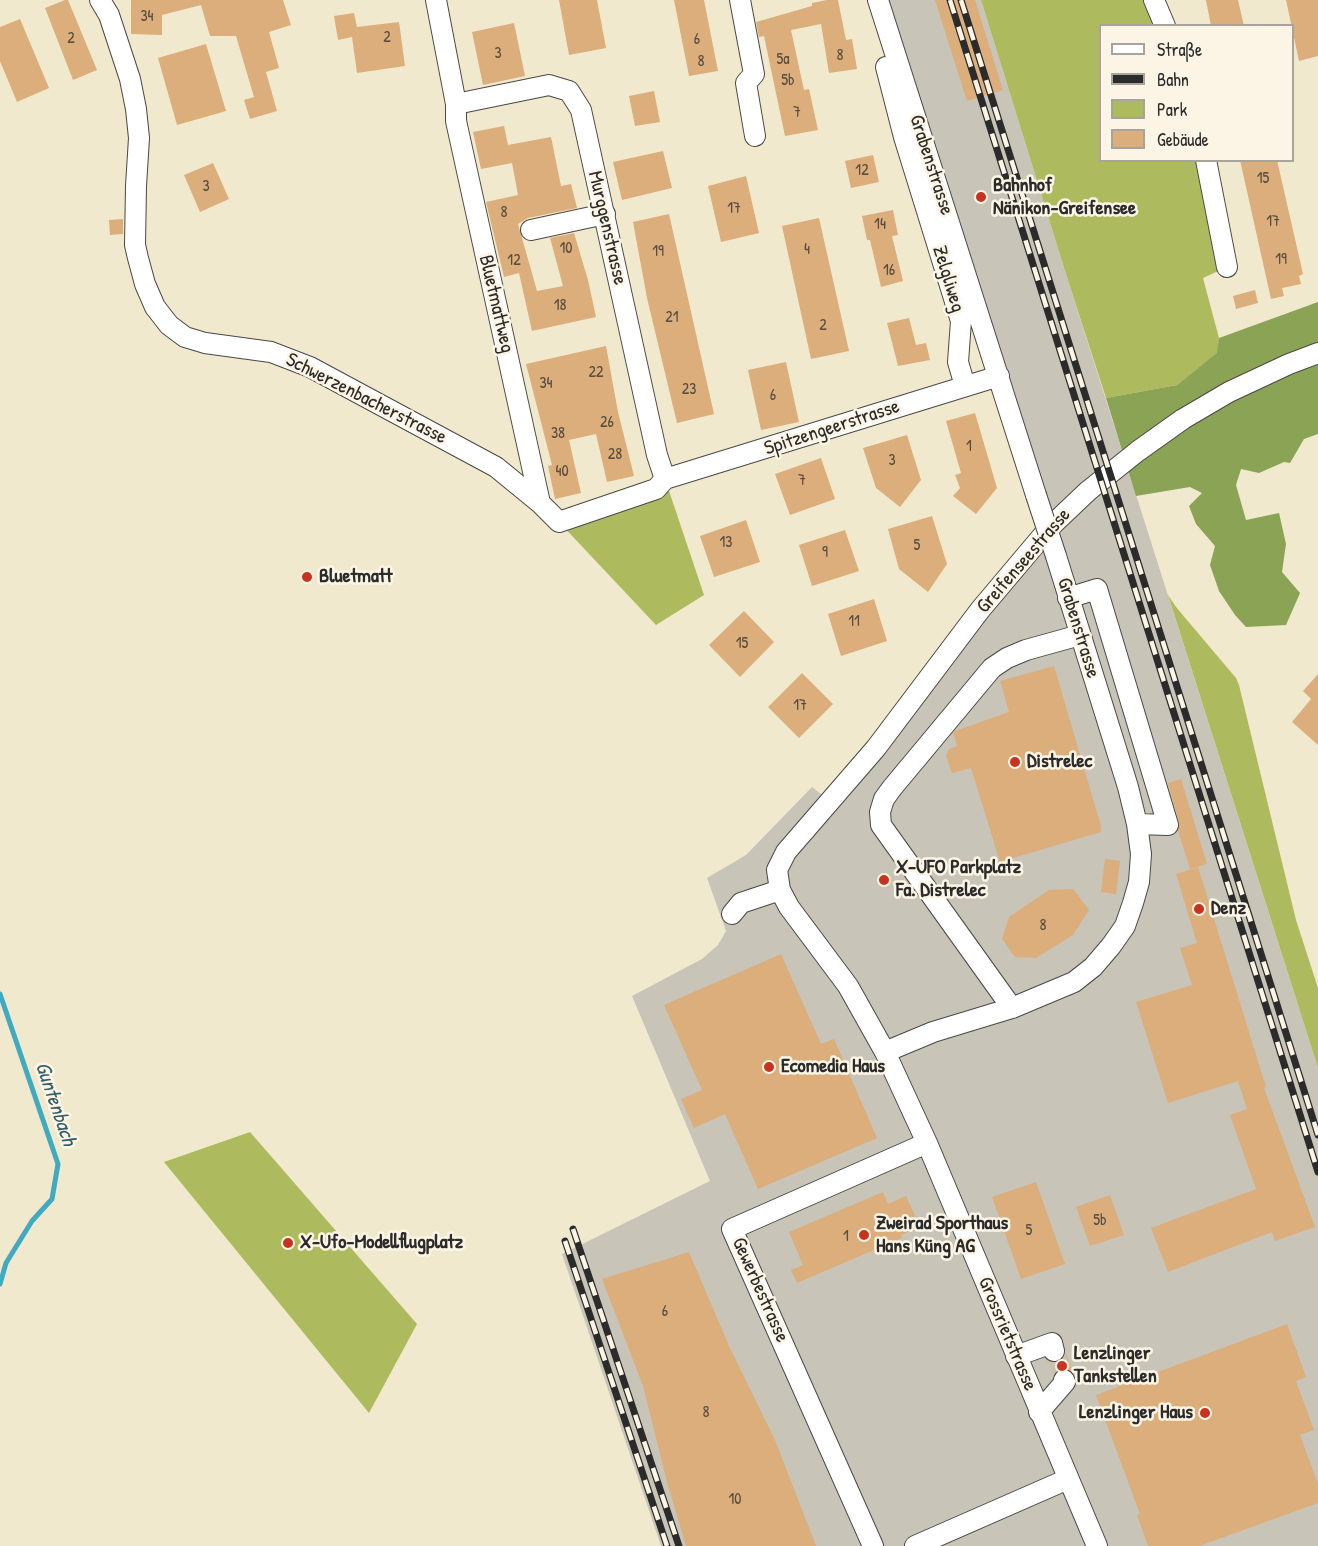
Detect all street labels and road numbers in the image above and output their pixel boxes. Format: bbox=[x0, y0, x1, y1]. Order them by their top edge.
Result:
street label: Grabenstrasse bbox=[904, 112, 958, 218]
street label: Murggenstrasse bbox=[582, 169, 632, 287]
street label: Zelgliweg bbox=[927, 243, 969, 315]
street label: Bluetmattweg bbox=[473, 253, 519, 355]
street label: Schwerzenbacherstrasse bbox=[282, 348, 450, 450]
street label: Spitzengeerstrasse bbox=[761, 395, 903, 461]
street label: Greifenseestrasse bbox=[972, 504, 1076, 618]
street label: Grabenstrasse bbox=[1051, 575, 1105, 681]
street label: Gewerbestrasse bbox=[726, 1234, 794, 1346]
street label: Grossrietstrasse bbox=[972, 1274, 1042, 1394]

